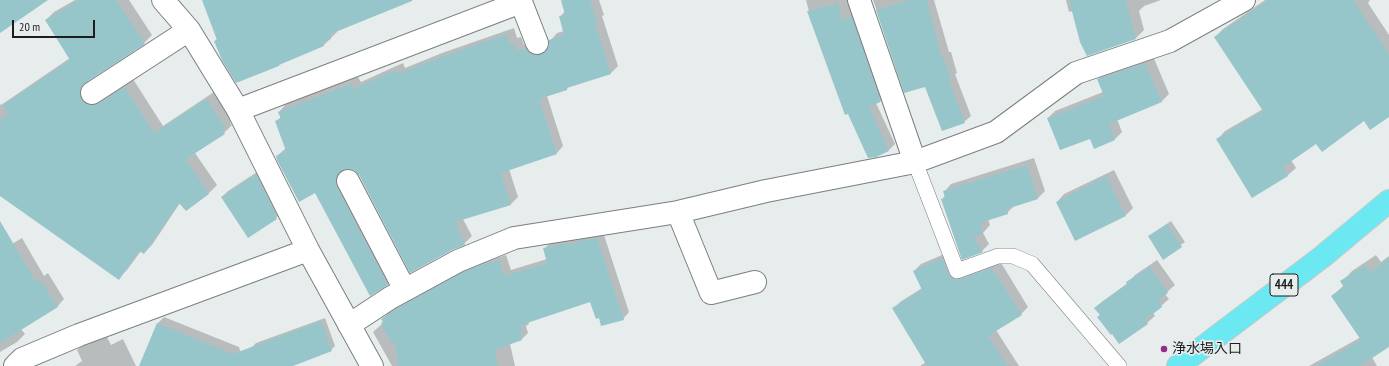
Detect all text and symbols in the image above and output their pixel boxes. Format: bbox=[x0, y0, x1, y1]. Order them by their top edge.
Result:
scale bar bbox=[14, 12, 97, 38]
text: 20 m bbox=[19, 19, 40, 34]
road number: 444 bbox=[1270, 274, 1298, 296]
place label: 浄水場入口 bbox=[1172, 341, 1242, 357]
marker: 浄水場入口 bbox=[1159, 344, 1169, 354]

